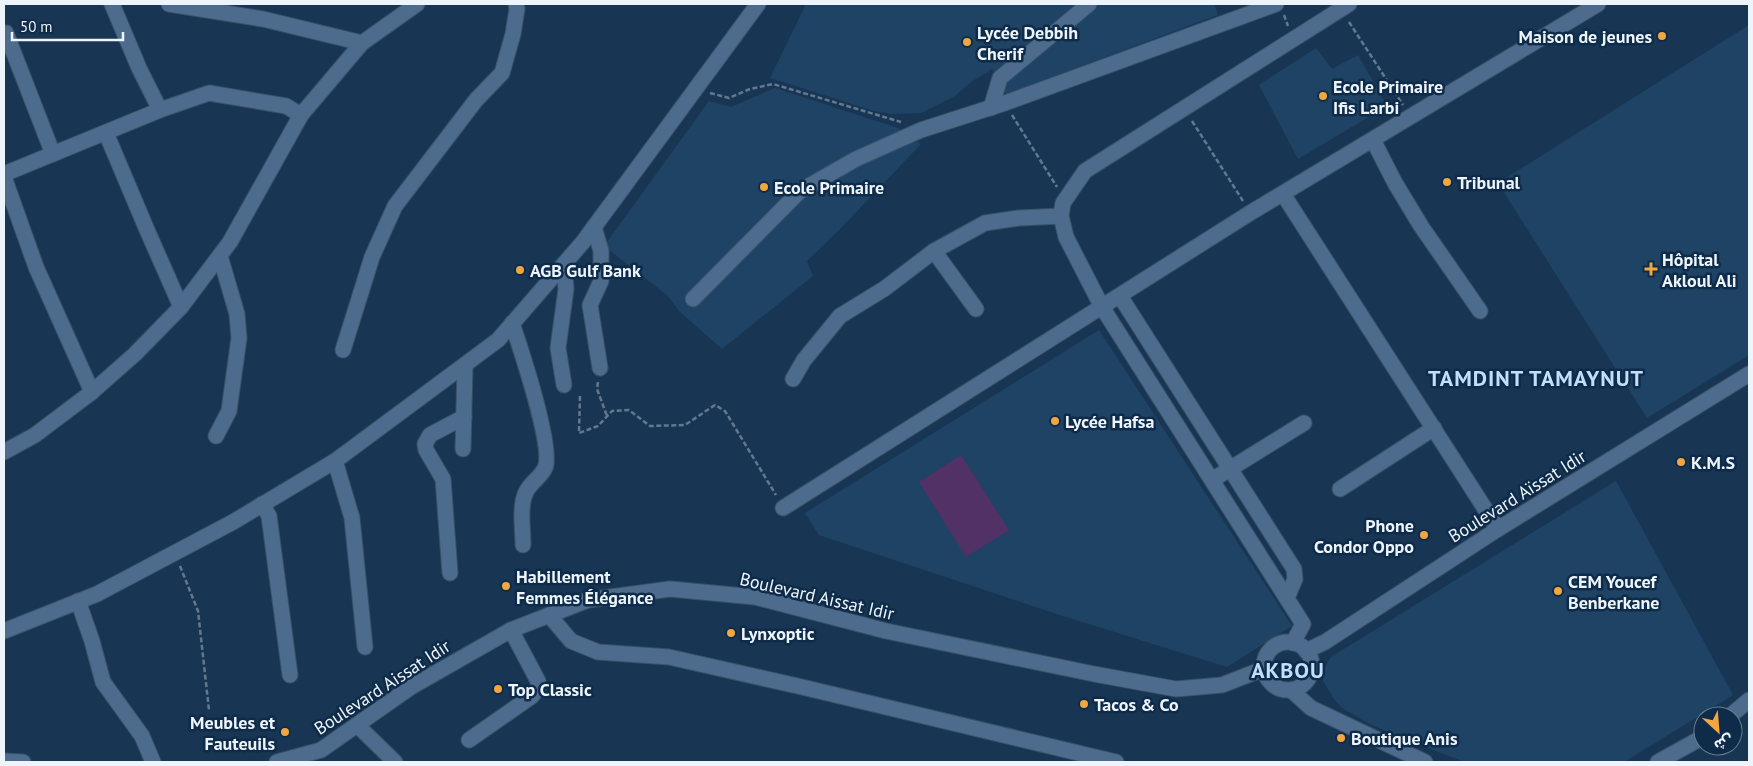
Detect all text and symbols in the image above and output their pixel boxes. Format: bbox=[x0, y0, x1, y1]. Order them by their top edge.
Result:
scale bar bbox=[12, 10, 124, 42]
text: 50 m bbox=[20, 17, 53, 36]
place label: Lycée Debbih Cherif bbox=[977, 21, 1078, 65]
place label: Maison de jeunes bbox=[1519, 25, 1652, 48]
marker: Maison de jeunes bbox=[1656, 30, 1668, 42]
marker: Lycée Debbih Cherif bbox=[961, 36, 973, 48]
place label: Ecole Primaire Ifis Larbi bbox=[1333, 75, 1443, 119]
marker: Ecole Primaire Ifis Larbi bbox=[1317, 90, 1329, 102]
place label: Tribunal bbox=[1457, 171, 1521, 194]
place label: Ecole Primaire bbox=[774, 176, 884, 199]
marker: Tribunal bbox=[1441, 176, 1453, 188]
marker: Ecole Primaire bbox=[758, 181, 770, 193]
place label: Hôpital Akloul Ali bbox=[1662, 248, 1737, 292]
place label: AGB Gulf Bank bbox=[530, 259, 641, 282]
marker: Hôpital Akloul Ali bbox=[1644, 262, 1658, 276]
marker: AGB Gulf Bank bbox=[514, 264, 526, 276]
district label: TAMDINT TAMAYNUT bbox=[1428, 364, 1644, 392]
place label: Lycée Hafsa bbox=[1065, 410, 1154, 433]
marker: Lycée Hafsa bbox=[1049, 415, 1061, 427]
street label: Boulevard Aïssat Idir bbox=[1444, 444, 1590, 548]
place label: K.M.S bbox=[1691, 451, 1735, 474]
marker: K.M.S bbox=[1675, 456, 1687, 468]
place label: Phone Condor Oppo bbox=[1314, 514, 1414, 558]
marker: Phone Condor Oppo bbox=[1418, 529, 1430, 541]
place label: Habillement Femmes Élégance bbox=[516, 565, 653, 609]
street label: Boulevard Aissat Idir bbox=[738, 567, 896, 625]
place label: CEM Youcef Benberkane bbox=[1568, 570, 1659, 614]
marker: Habillement Femmes Élégance bbox=[500, 580, 512, 592]
marker: CEM Youcef Benberkane bbox=[1552, 585, 1564, 597]
place label: Lynxoptic bbox=[741, 622, 815, 645]
marker: Lynxoptic bbox=[725, 627, 737, 639]
street label: Boulevard Aissat Idir bbox=[310, 634, 454, 740]
district label: AKBOU bbox=[1251, 656, 1325, 684]
place label: Top Classic bbox=[508, 678, 592, 701]
marker: Top Classic bbox=[492, 683, 504, 695]
place label: Tacos & Co bbox=[1094, 693, 1179, 716]
marker: Tacos & Co bbox=[1078, 698, 1090, 710]
north arrow bbox=[1693, 706, 1743, 756]
place label: Meubles et Fauteuils bbox=[190, 711, 276, 755]
marker: Meubles et Fauteuils bbox=[279, 726, 291, 738]
place label: Boutique Anis bbox=[1351, 727, 1458, 750]
text: ش bbox=[1711, 730, 1736, 755]
marker: Boutique Anis bbox=[1335, 732, 1347, 744]

